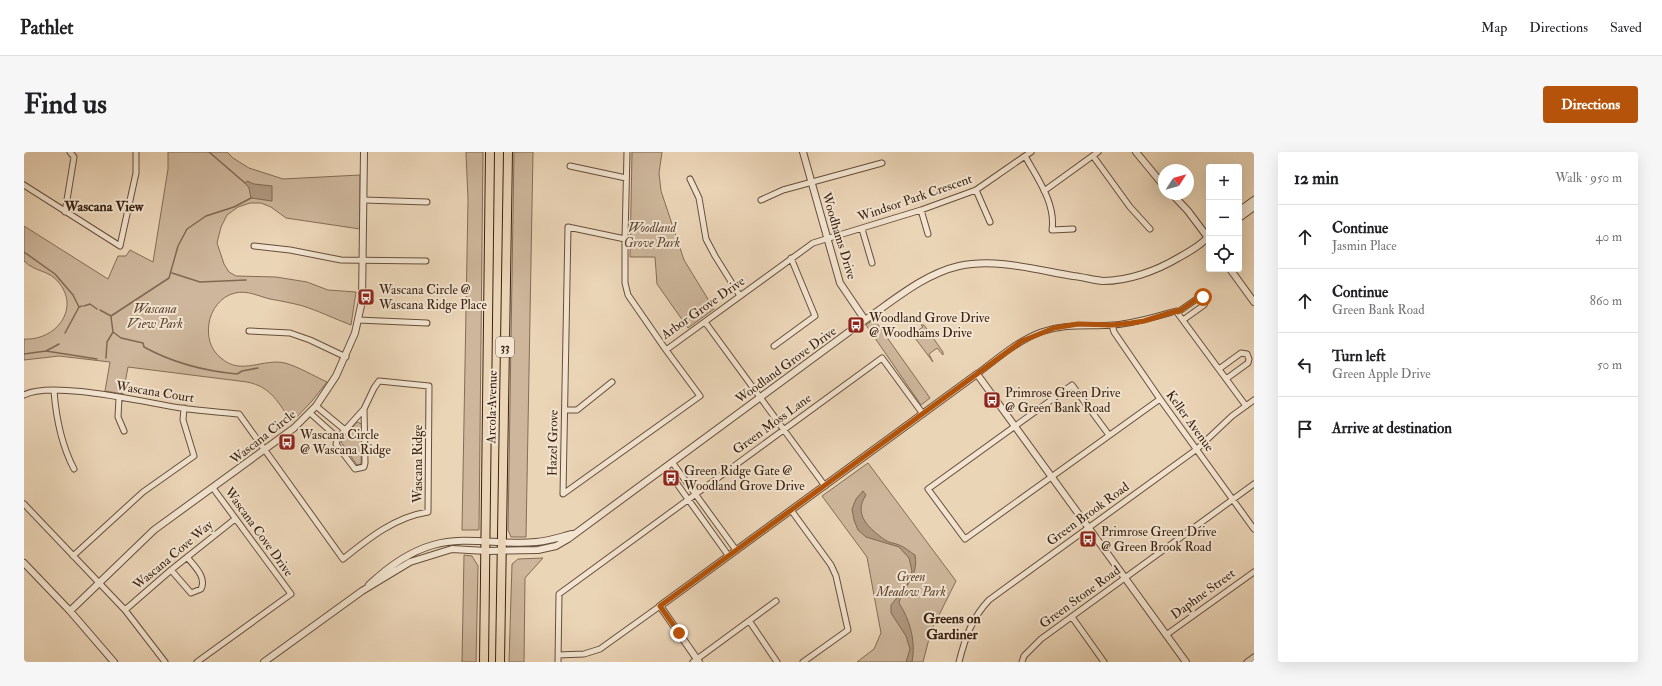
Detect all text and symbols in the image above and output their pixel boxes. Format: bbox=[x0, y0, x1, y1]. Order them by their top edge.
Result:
text: Pathlet bbox=[20, 16, 74, 40]
text: Map bbox=[1481, 19, 1507, 36]
text: Directions bbox=[1529, 19, 1588, 36]
text: Saved bbox=[1610, 19, 1642, 36]
button: Directions bbox=[1543, 86, 1638, 123]
text: Find us bbox=[24, 87, 107, 122]
north arrow bbox=[1158, 164, 1194, 200]
map controls bbox=[1206, 164, 1242, 272]
button: + bbox=[1206, 164, 1242, 200]
text: 12 min bbox=[1294, 168, 1339, 189]
text: Walk · 950 m bbox=[1555, 170, 1622, 186]
street label: Windsor Park Crescent bbox=[855, 171, 974, 225]
street label: Woodhams Drive bbox=[818, 190, 860, 282]
district label: Wascana View bbox=[64, 198, 145, 215]
button: − bbox=[1206, 200, 1242, 236]
text: Continue bbox=[1332, 219, 1388, 238]
park label: Woodland Grove Park bbox=[624, 220, 680, 251]
icon: ahead bbox=[1294, 226, 1316, 248]
text: 40 m bbox=[1596, 229, 1622, 245]
button: locate bbox=[1206, 236, 1242, 272]
text: Jasmin Place bbox=[1332, 238, 1397, 254]
street label: Arbor Grove Drive bbox=[657, 273, 748, 343]
place label: Wascana Circle @ Wascana Ridge Place bbox=[378, 282, 487, 313]
text: Continue bbox=[1332, 283, 1388, 302]
bus stop icon: Wascana Circle @ Wascana Ridge Place bbox=[356, 287, 376, 307]
route start bbox=[1194, 288, 1212, 306]
icon: ahead bbox=[1294, 290, 1316, 312]
text: 860 m bbox=[1590, 293, 1622, 309]
park label: Wascana View Park bbox=[127, 301, 183, 332]
text: Green Bank Road bbox=[1332, 302, 1425, 318]
place label: Woodland Grove Drive @ Woodhams Drive bbox=[868, 310, 990, 341]
bus stop icon: Woodland Grove Drive @ Woodhams Drive bbox=[846, 315, 866, 335]
street label: Woodland Grove Drive bbox=[732, 323, 840, 408]
road number: 33 bbox=[496, 337, 514, 357]
text: Turn left bbox=[1332, 347, 1386, 366]
icon: left bbox=[1294, 354, 1316, 376]
text: 50 m bbox=[1597, 357, 1622, 373]
text: Green Apple Drive bbox=[1332, 366, 1431, 382]
street label: Arcola Avenue bbox=[483, 370, 501, 445]
street label: Wascana Court bbox=[114, 378, 195, 406]
place label: Primrose Green Drive @ Green Bank Road bbox=[1005, 385, 1121, 416]
street label: Keller Avenue bbox=[1162, 387, 1218, 455]
street label: Green Moss Lane bbox=[730, 390, 815, 458]
bus stop icon: Primrose Green Drive @ Green Bank Road bbox=[982, 390, 1002, 410]
street label: Wascana Circle bbox=[226, 406, 299, 468]
street label: Hazel Grove bbox=[544, 409, 562, 476]
icon: arrive bbox=[1294, 418, 1316, 440]
text: Arrive at destination bbox=[1332, 419, 1452, 438]
street label: Wascana Ridge bbox=[410, 424, 426, 504]
place label: Wascana Circle @ Wascana Ridge bbox=[299, 427, 391, 458]
bus stop icon: Wascana Circle @ Wascana Ridge bbox=[277, 432, 297, 452]
place label: Green Ridge Gate @ Woodland Grove Drive bbox=[683, 463, 805, 494]
bus stop icon: Green Ridge Gate @ Woodland Grove Drive bbox=[661, 468, 681, 488]
street label: Green Brook Road bbox=[1044, 478, 1133, 549]
street label: Wascana Cove Drive bbox=[221, 483, 297, 580]
street label: Wascana Cove Way bbox=[129, 517, 217, 595]
place label: Primrose Green Drive @ Green Brook Road bbox=[1101, 524, 1217, 555]
bus stop icon: Primrose Green Drive @ Green Brook Road bbox=[1078, 529, 1098, 549]
street label: Green Stone Road bbox=[1037, 562, 1124, 632]
street label: Daphne Street bbox=[1168, 565, 1239, 623]
park label: Green Meadow Park bbox=[875, 569, 946, 600]
district label: Greens on Gardiner bbox=[923, 610, 982, 643]
route end bbox=[670, 624, 688, 642]

